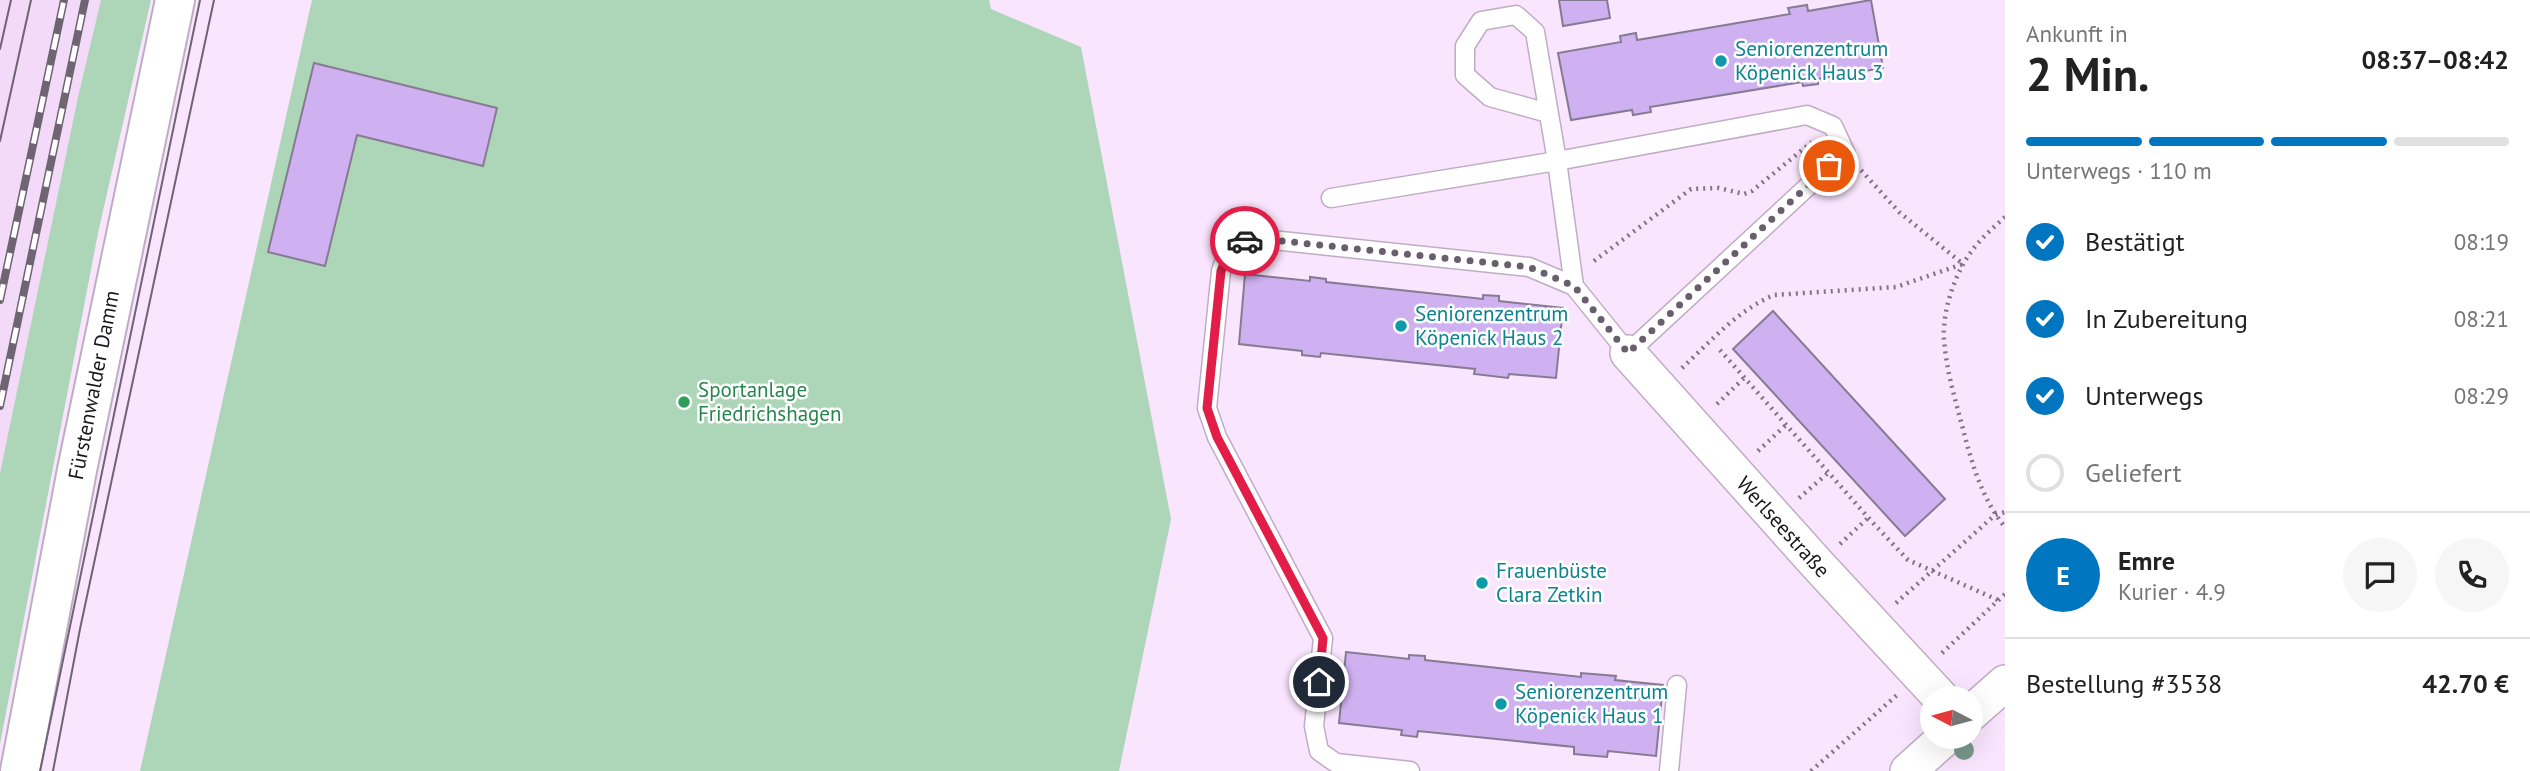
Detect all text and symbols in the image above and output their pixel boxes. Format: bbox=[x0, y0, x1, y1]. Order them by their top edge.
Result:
text: Ankunft in bbox=[2026, 19, 2128, 48]
place label: Seniorenzentrum Köpenick Haus 3 bbox=[1735, 35, 1888, 86]
text: 08:37–08:42 bbox=[2362, 43, 2509, 76]
text: 2 Min. bbox=[2026, 44, 2149, 104]
marker: Seniorenzentrum Köpenick Haus 3 bbox=[1713, 53, 1729, 69]
pin bbox=[1799, 136, 1859, 196]
icon: bag bbox=[1810, 147, 1848, 185]
text: Unterwegs · 110 m bbox=[2026, 156, 2212, 185]
courier bbox=[1210, 206, 1280, 276]
icon: car bbox=[1226, 222, 1264, 260]
icon: check bbox=[2026, 223, 2064, 261]
text: Bestätigt bbox=[2085, 225, 2185, 258]
text: 08:19 bbox=[2454, 227, 2509, 256]
street label: Fürstenwalder Damm bbox=[62, 288, 125, 482]
place label: Seniorenzentrum Köpenick Haus 2 bbox=[1415, 300, 1568, 351]
icon: check bbox=[2026, 300, 2064, 338]
text: In Zubereitung bbox=[2085, 302, 2248, 335]
text: 08:21 bbox=[2454, 304, 2509, 333]
marker: Seniorenzentrum Köpenick Haus 2 bbox=[1393, 318, 1409, 334]
place label: Sportanlage Friedrichshagen bbox=[698, 376, 842, 427]
icon: check bbox=[2026, 377, 2064, 415]
text: Unterwegs bbox=[2085, 379, 2203, 412]
text: 08:29 bbox=[2454, 381, 2509, 410]
marker: Sportanlage Friedrichshagen bbox=[676, 394, 692, 410]
text: Geliefert bbox=[2085, 456, 2182, 489]
street label: Werlseestraße bbox=[1731, 470, 1836, 583]
button: chat bbox=[2343, 538, 2417, 612]
button: phone bbox=[2435, 538, 2509, 612]
text: Emre bbox=[2118, 544, 2175, 577]
place label: Frauenbüste Clara Zetkin bbox=[1496, 557, 1607, 608]
text: E bbox=[2056, 559, 2070, 592]
marker: Frauenbüste Clara Zetkin bbox=[1474, 575, 1490, 591]
text: Kurier · 4.9 bbox=[2118, 577, 2226, 606]
pin bbox=[1289, 652, 1349, 712]
icon: home bbox=[1300, 663, 1338, 701]
text: Bestellung #3538 bbox=[2026, 667, 2222, 700]
text: 42.70 € bbox=[2422, 667, 2509, 700]
place label: Seniorenzentrum Köpenick Haus 1 bbox=[1515, 678, 1668, 729]
north arrow bbox=[1920, 686, 1983, 749]
map controls bbox=[1920, 686, 1983, 749]
marker: Seniorenzentrum Köpenick Haus 1 bbox=[1493, 696, 1509, 712]

